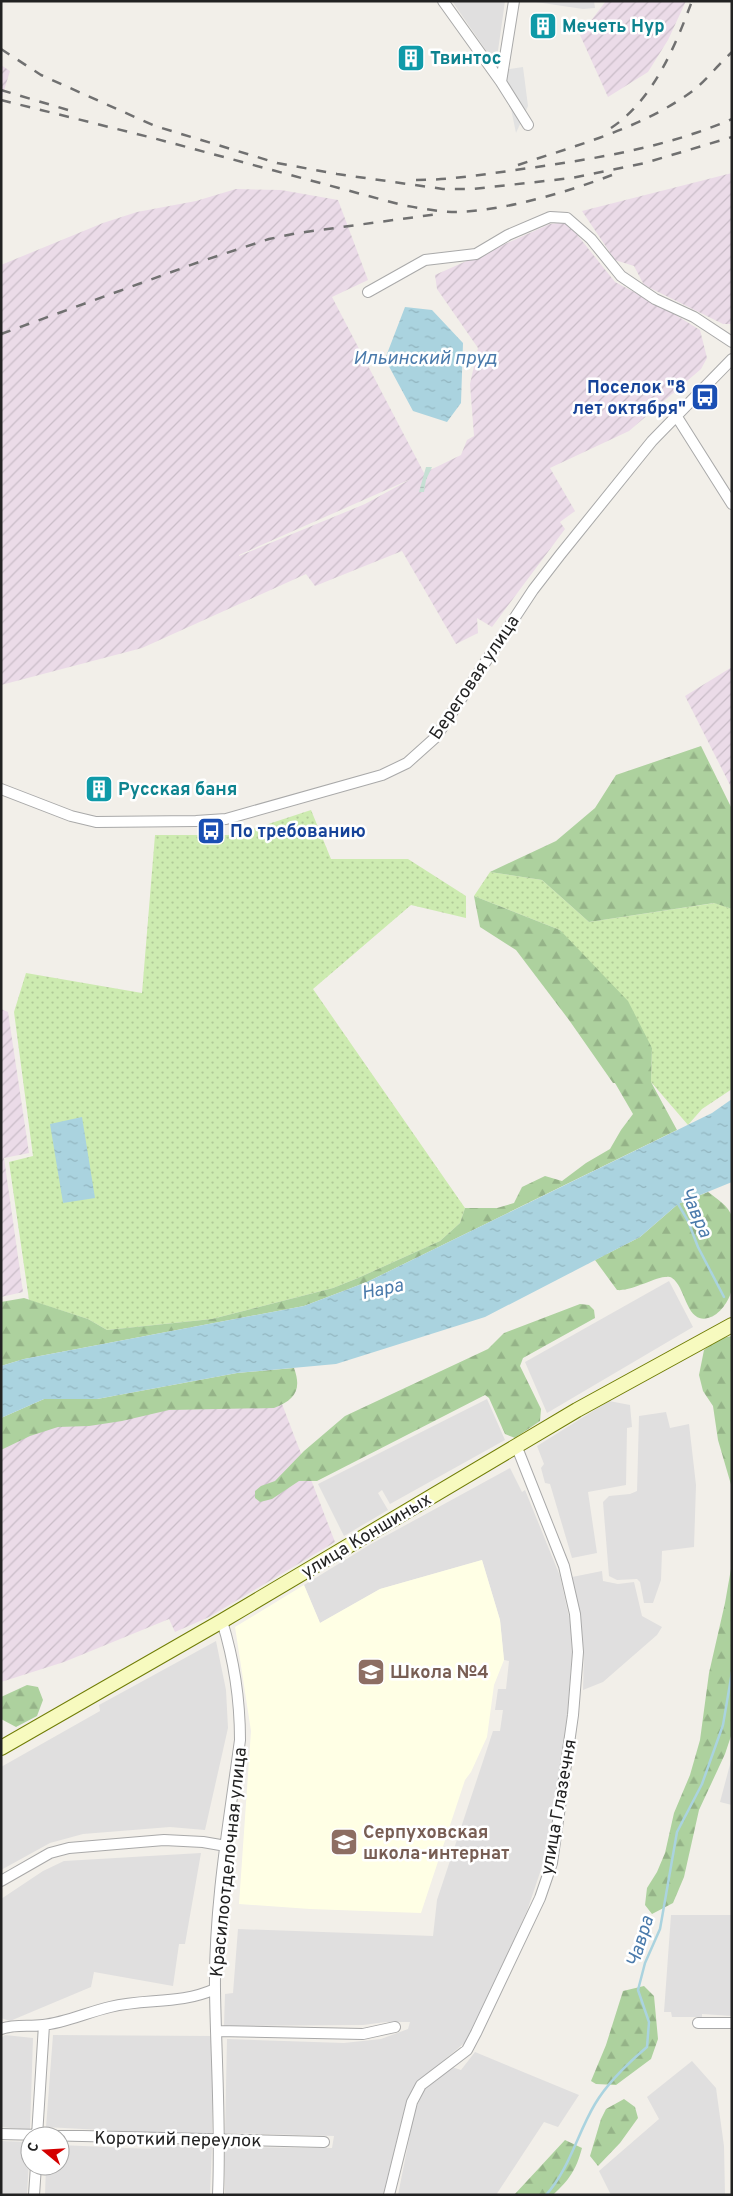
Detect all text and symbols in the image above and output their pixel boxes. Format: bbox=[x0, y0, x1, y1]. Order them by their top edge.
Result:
building icon: Мечеть Нур bbox=[528, 11, 558, 41]
place label: Мечеть Нур bbox=[562, 16, 665, 39]
building icon: Твинтос bbox=[396, 43, 426, 73]
place label: Твинтос bbox=[430, 48, 502, 71]
water label: Ильинский пруд bbox=[353, 347, 497, 371]
place label: Поселок "8 лет октября" bbox=[572, 377, 686, 421]
bus stop icon: Поселок "8 лет октября" bbox=[690, 382, 720, 412]
street label: Береговая улица bbox=[425, 611, 525, 745]
building icon: Русская баня bbox=[84, 774, 114, 804]
place label: Русская баня bbox=[118, 779, 237, 802]
bus stop icon: По требованию bbox=[196, 816, 226, 846]
place label: По требованию bbox=[230, 821, 366, 844]
water label: Чавра bbox=[674, 1184, 717, 1242]
water label: Нара bbox=[359, 1274, 406, 1306]
street label: улица Коншиных bbox=[298, 1488, 436, 1584]
school or university icon: Школа №4 bbox=[356, 1657, 386, 1687]
place label: Школа №4 bbox=[390, 1662, 489, 1685]
street label: улица Глазечня bbox=[536, 1737, 583, 1877]
street label: Красилоотделочная улица bbox=[206, 1746, 253, 1978]
place label: Серпуховская школа-интернат bbox=[363, 1822, 510, 1866]
school or university icon: Серпуховская школа-интернат bbox=[329, 1827, 359, 1857]
water label: Чавра bbox=[622, 1913, 660, 1970]
north arrow bbox=[20, 2126, 70, 2176]
street label: Короткий переулок bbox=[94, 2128, 262, 2153]
text: С bbox=[25, 2141, 44, 2154]

